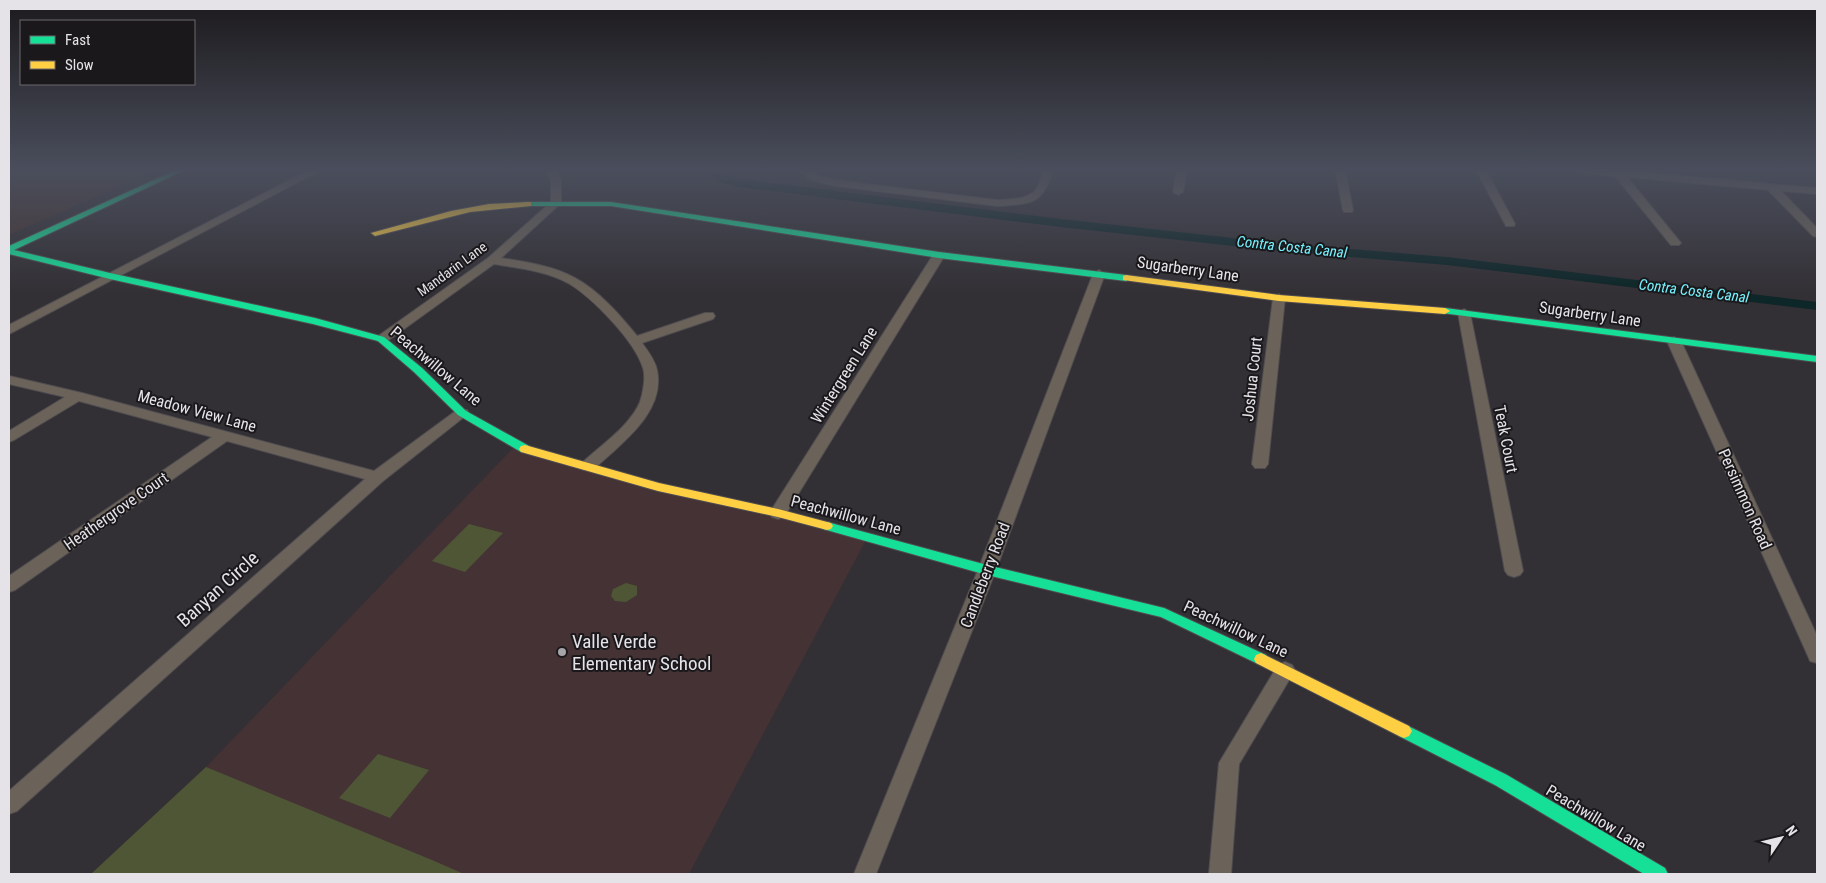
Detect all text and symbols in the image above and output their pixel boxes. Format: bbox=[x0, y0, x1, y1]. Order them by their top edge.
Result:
legend bbox=[20, 20, 195, 85]
text: Fast bbox=[65, 31, 90, 49]
text: Slow bbox=[65, 56, 94, 74]
water label: Contra Costa Canal bbox=[1236, 232, 1349, 262]
street label: Mandarin Lane bbox=[414, 238, 490, 300]
street label: Sugarberry Lane bbox=[1136, 252, 1240, 286]
water label: Contra Costa Canal bbox=[1638, 275, 1751, 307]
street label: Sugarberry Lane bbox=[1538, 297, 1642, 331]
street label: Peachwillow Lane bbox=[387, 322, 485, 410]
street label: Wintergreen Lane bbox=[807, 323, 881, 427]
street label: Joshua Court bbox=[1238, 336, 1266, 422]
street label: Meadow View Lane bbox=[136, 386, 258, 436]
street label: Teak Court bbox=[1490, 404, 1522, 475]
street label: Persimmon Road bbox=[1714, 446, 1776, 552]
street label: Heathergrove Court bbox=[60, 468, 172, 554]
street label: Peachwillow Lane bbox=[789, 491, 903, 539]
street label: Candleberry Road bbox=[956, 520, 1014, 630]
street label: Banyan Circle bbox=[172, 546, 264, 632]
street label: Peachwillow Lane bbox=[1181, 596, 1291, 662]
place label: Valle Verde Elementary School bbox=[572, 630, 711, 675]
marker: Valle Verde Elementary School bbox=[556, 646, 568, 658]
street label: Peachwillow Lane bbox=[1543, 781, 1649, 855]
north arrow bbox=[1756, 813, 1806, 863]
text: N bbox=[1783, 822, 1801, 839]

